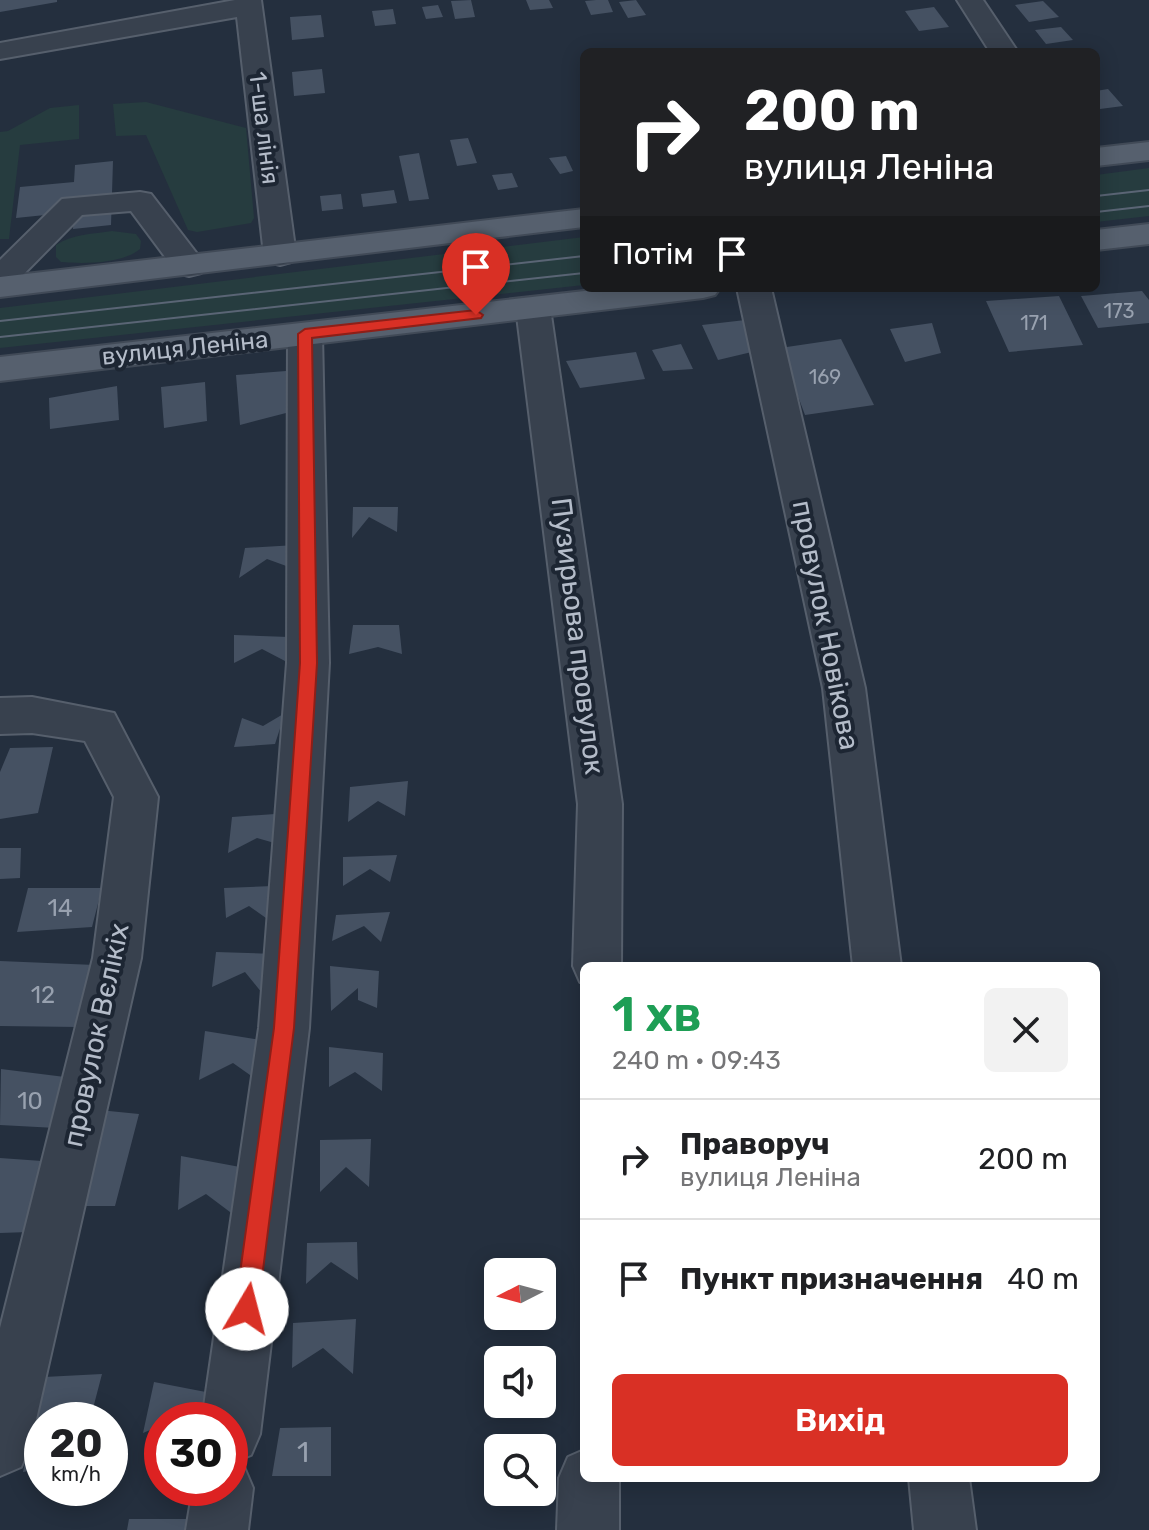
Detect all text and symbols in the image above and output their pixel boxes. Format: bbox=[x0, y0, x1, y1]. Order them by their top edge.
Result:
street label: 1-ша лінія bbox=[243, 70, 285, 186]
text: 200 m bbox=[744, 78, 920, 144]
icon: right bbox=[612, 80, 716, 184]
text: вулиця Леніна bbox=[744, 145, 994, 188]
icon: arrive bbox=[710, 232, 754, 276]
pin bbox=[442, 233, 510, 315]
text: Потім bbox=[612, 236, 694, 272]
icon: arrive bbox=[454, 245, 498, 289]
house number: 173 bbox=[1104, 299, 1134, 323]
house number: 171 bbox=[1020, 311, 1048, 335]
street label: вулиця Леніна bbox=[101, 325, 269, 371]
house number: 169 bbox=[809, 365, 841, 389]
street label: Пузирьова провулок bbox=[545, 496, 611, 776]
street label: провулок Новікова bbox=[786, 497, 866, 753]
house number: 14 bbox=[47, 894, 73, 922]
street label: провулок Вєлікіх bbox=[56, 920, 136, 1150]
house number: 12 bbox=[31, 981, 55, 1009]
text: 1 хв bbox=[612, 986, 702, 1043]
button: close bbox=[984, 988, 1068, 1072]
text: 240 m · 09:43 bbox=[612, 1045, 781, 1076]
house number: 10 bbox=[17, 1087, 43, 1115]
text: Праворуч bbox=[680, 1126, 830, 1162]
icon: right bbox=[612, 1137, 656, 1181]
text: 200 m bbox=[978, 1141, 1068, 1177]
text: вулиця Леніна bbox=[680, 1162, 861, 1193]
icon: arrive bbox=[612, 1257, 656, 1301]
north arrow bbox=[484, 1258, 556, 1330]
map controls bbox=[484, 1258, 556, 1506]
text: Пункт призначення bbox=[680, 1261, 983, 1297]
text: 40 m bbox=[1007, 1261, 1079, 1297]
position arrow bbox=[205, 1267, 289, 1351]
button: sound bbox=[484, 1346, 556, 1418]
button: Вихід bbox=[612, 1374, 1068, 1466]
speed limit sign: 30 bbox=[144, 1402, 248, 1506]
text: 20 bbox=[49, 1420, 103, 1467]
button: search bbox=[484, 1434, 556, 1506]
house number: 1 bbox=[297, 1436, 309, 1469]
text: km/h bbox=[51, 1462, 101, 1486]

